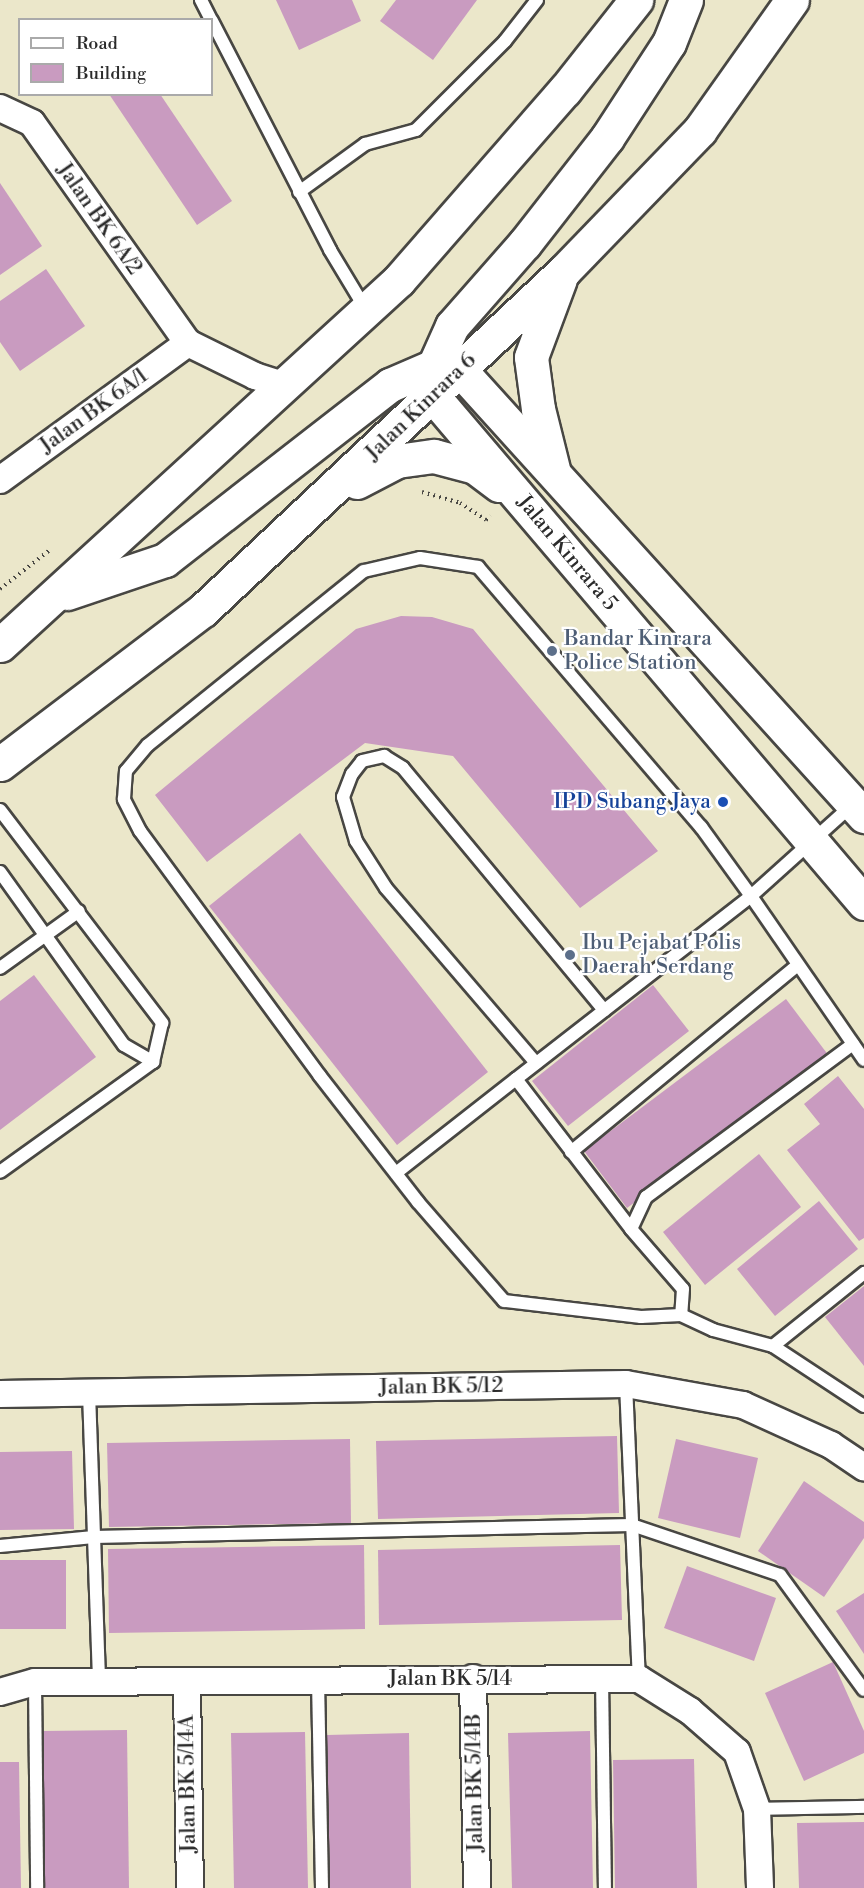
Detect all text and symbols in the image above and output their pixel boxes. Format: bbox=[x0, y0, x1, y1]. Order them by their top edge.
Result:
legend bbox=[18, 18, 213, 96]
text: Road bbox=[76, 32, 118, 55]
text: Building bbox=[76, 62, 146, 85]
street label: Jalan BK 6A/2 bbox=[51, 158, 147, 280]
street label: Jalan Kinrara 6 bbox=[360, 348, 482, 466]
street label: Jalan BK 6A/1 bbox=[35, 363, 153, 459]
street label: Jalan Kinrara 5 bbox=[511, 490, 623, 616]
place label: Bandar Kinrara Police Station bbox=[564, 626, 712, 676]
marker: Bandar Kinrara Police Station bbox=[545, 644, 559, 658]
place label: IPD Subang Jaya bbox=[554, 789, 711, 815]
marker: IPD Subang Jaya bbox=[716, 795, 730, 809]
place label: Ibu Pejabat Polis Daerah Serdang bbox=[582, 930, 741, 980]
marker: Ibu Pejabat Polis Daerah Serdang bbox=[563, 948, 577, 962]
street label: Jalan BK 5/12 bbox=[378, 1373, 504, 1401]
street label: Jalan BK 5/14 bbox=[388, 1666, 512, 1692]
street label: Jalan BK 5/14B bbox=[461, 1713, 489, 1853]
street label: Jalan BK 5/14A bbox=[174, 1715, 202, 1853]

